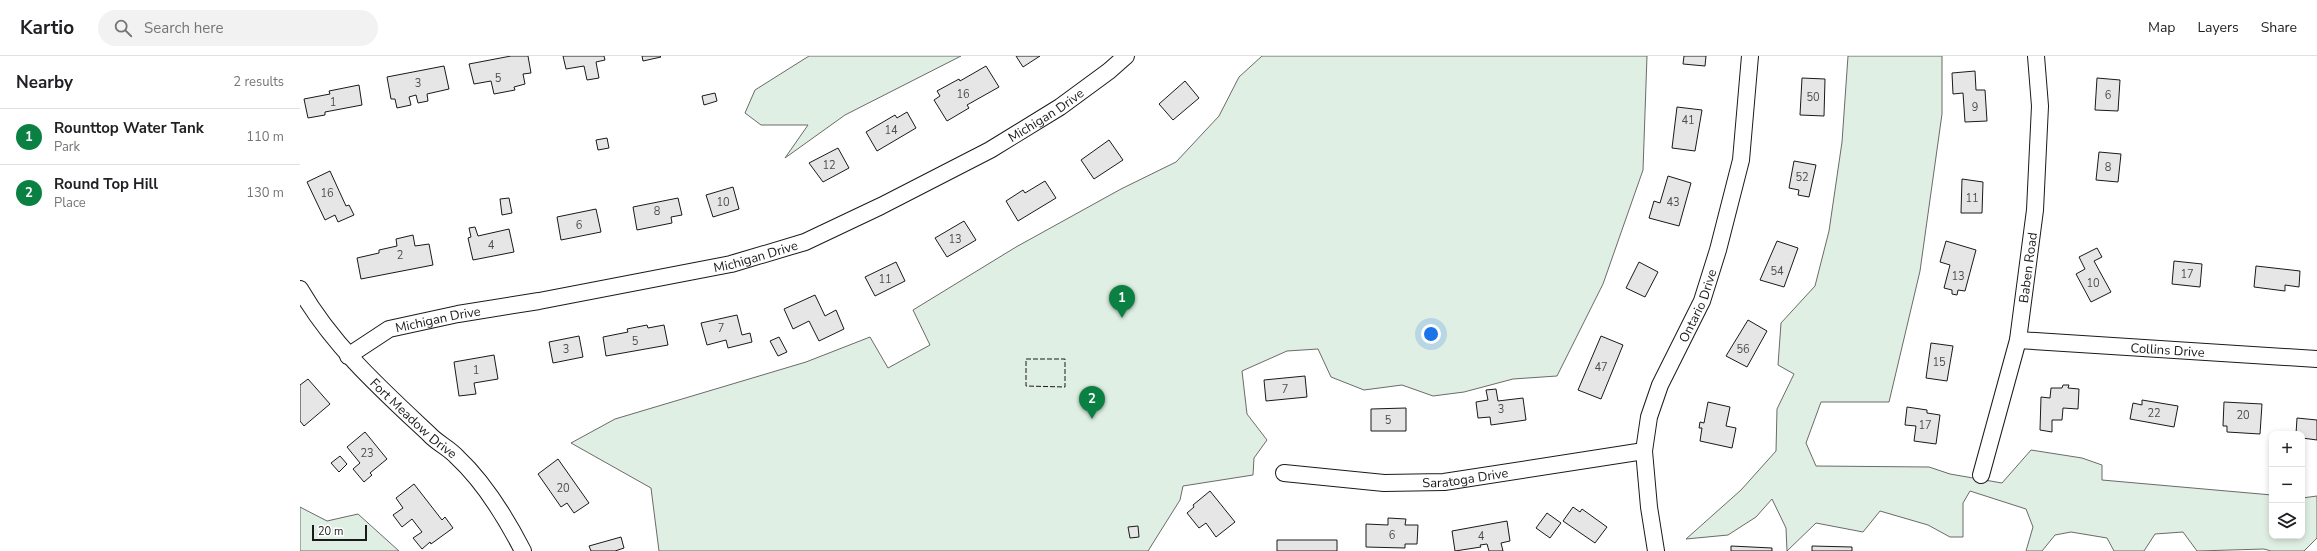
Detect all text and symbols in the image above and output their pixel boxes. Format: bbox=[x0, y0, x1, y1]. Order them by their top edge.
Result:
search box bbox=[98, 10, 378, 46]
text: Kartio bbox=[20, 15, 74, 41]
icon: search bbox=[112, 17, 134, 39]
text: Search here bbox=[144, 18, 224, 38]
text: Map bbox=[2148, 18, 2175, 37]
text: Layers bbox=[2197, 18, 2239, 37]
text: Share bbox=[2261, 18, 2297, 37]
text: Nearby bbox=[16, 71, 73, 94]
house number: 5 bbox=[495, 71, 502, 86]
text: 2 results bbox=[233, 73, 284, 91]
house number: 3 bbox=[415, 76, 421, 91]
street label: Michigan Drive bbox=[1005, 84, 1088, 147]
house number: 16 bbox=[956, 87, 970, 102]
house number: 6 bbox=[2105, 88, 2112, 103]
house number: 50 bbox=[1806, 90, 1820, 105]
house number: 1 bbox=[330, 95, 336, 110]
house number: 9 bbox=[1972, 100, 1978, 115]
house number: 41 bbox=[1681, 113, 1695, 128]
text: Rounttop Water Tank bbox=[54, 118, 204, 138]
house number: 14 bbox=[884, 123, 898, 138]
text: 1 bbox=[25, 128, 33, 146]
text: 110 m bbox=[246, 128, 284, 146]
text: Park bbox=[54, 138, 80, 156]
house number: 12 bbox=[822, 158, 836, 173]
house number: 8 bbox=[2105, 160, 2112, 175]
house number: 52 bbox=[1795, 170, 1809, 185]
text: Round Top Hill bbox=[54, 174, 158, 194]
text: 2 bbox=[25, 184, 33, 202]
text: 130 m bbox=[246, 184, 284, 202]
house number: 16 bbox=[320, 186, 334, 201]
house number: 11 bbox=[1965, 191, 1979, 206]
text: Place bbox=[54, 194, 86, 212]
house number: 10 bbox=[716, 195, 730, 210]
house number: 43 bbox=[1666, 195, 1680, 210]
house number: 8 bbox=[654, 204, 661, 219]
house number: 6 bbox=[576, 218, 583, 233]
street label: Baben Road bbox=[2015, 231, 2042, 304]
house number: 13 bbox=[948, 232, 962, 247]
street label: Michigan Drive bbox=[712, 237, 800, 277]
house number: 4 bbox=[488, 238, 495, 253]
house number: 2 bbox=[397, 248, 403, 263]
house number: 54 bbox=[1770, 264, 1784, 279]
street label: Ontario Drive bbox=[1675, 267, 1721, 346]
house number: 17 bbox=[2180, 267, 2194, 282]
house number: 13 bbox=[1951, 269, 1965, 284]
house number: 11 bbox=[878, 272, 892, 287]
house number: 10 bbox=[2086, 276, 2100, 291]
pin: 1 bbox=[1109, 285, 1135, 318]
street label: Michigan Drive bbox=[394, 302, 482, 337]
house number: 7 bbox=[718, 321, 724, 336]
your location bbox=[1421, 324, 1441, 344]
house number: 5 bbox=[632, 334, 639, 349]
street label: Collins Drive bbox=[2130, 339, 2205, 362]
house number: 3 bbox=[563, 342, 569, 357]
house number: 56 bbox=[1736, 342, 1750, 357]
house number: 15 bbox=[1932, 355, 1946, 370]
house number: 47 bbox=[1594, 360, 1608, 375]
house number: 1 bbox=[473, 363, 479, 378]
street label: Fort Meadow Drive bbox=[366, 375, 461, 463]
house number: 7 bbox=[1282, 382, 1288, 397]
pin: 2 bbox=[1079, 386, 1105, 419]
house number: 3 bbox=[1498, 402, 1504, 417]
house number: 22 bbox=[2147, 406, 2161, 421]
house number: 20 bbox=[2236, 408, 2250, 423]
house number: 5 bbox=[1385, 413, 1392, 428]
house number: 17 bbox=[1918, 418, 1932, 433]
map controls bbox=[2269, 431, 2305, 539]
button: + bbox=[2269, 431, 2305, 467]
house number: 23 bbox=[360, 446, 374, 461]
street label: Saratoga Drive bbox=[1422, 464, 1510, 492]
button: − bbox=[2269, 467, 2305, 503]
house number: 20 bbox=[556, 481, 570, 496]
button: layers bbox=[2269, 503, 2305, 539]
scale bar bbox=[312, 523, 367, 542]
text: 20 m bbox=[318, 524, 343, 539]
house number: 6 bbox=[1389, 528, 1396, 543]
house number: 4 bbox=[1478, 529, 1485, 544]

